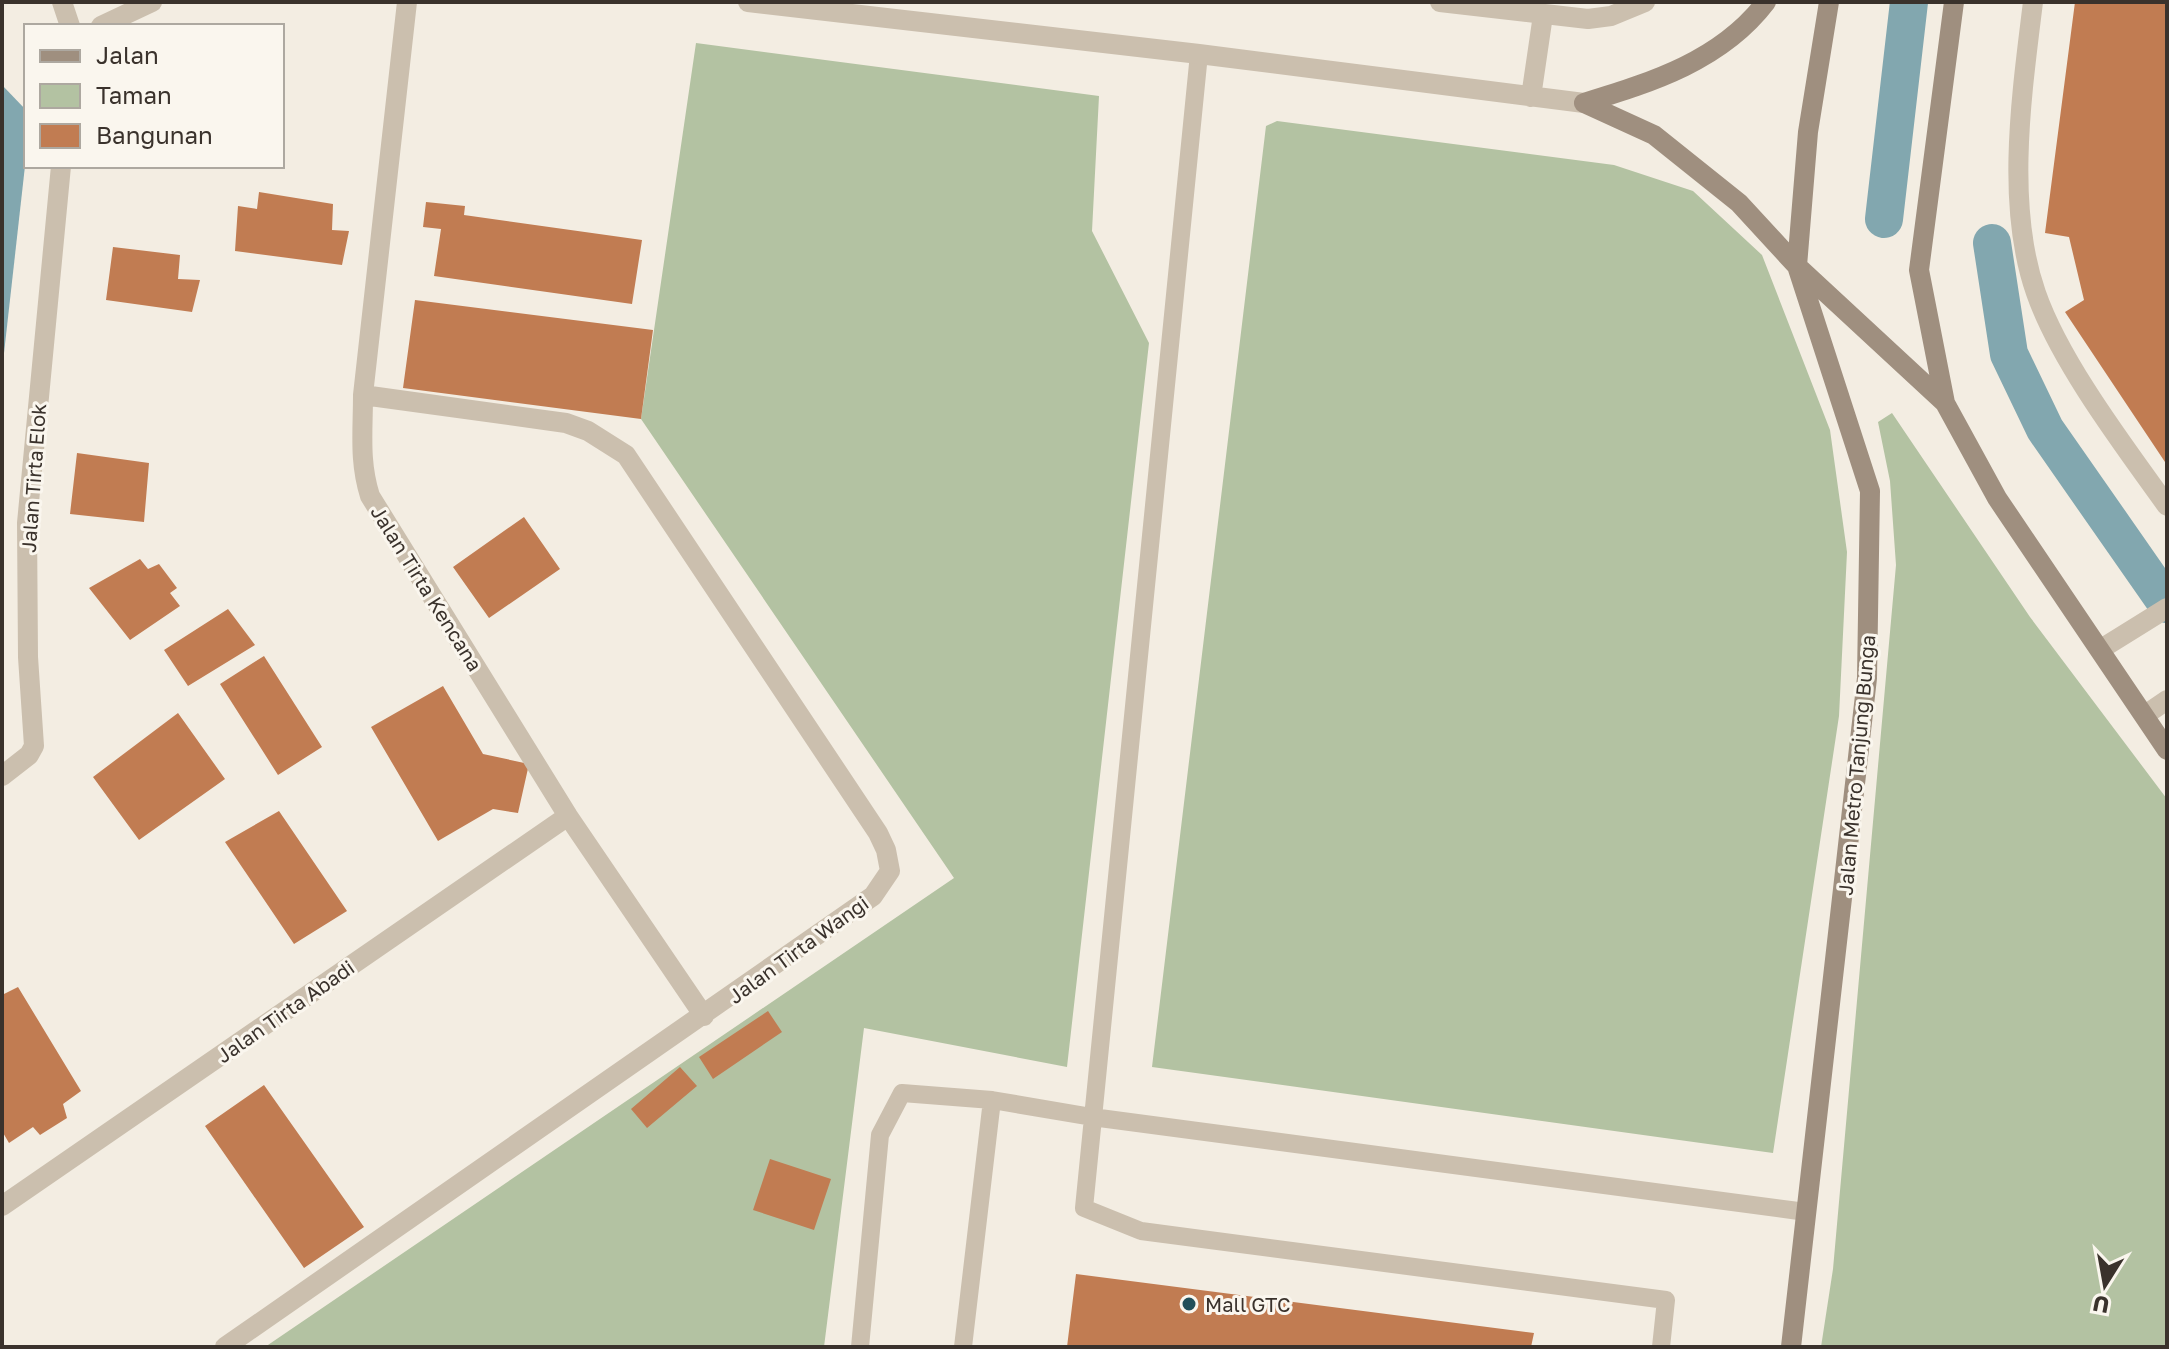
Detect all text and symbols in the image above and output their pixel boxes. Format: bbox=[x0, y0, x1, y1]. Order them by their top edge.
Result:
legend bbox=[24, 24, 284, 168]
text: Jalan bbox=[96, 40, 159, 69]
text: Taman bbox=[96, 80, 172, 109]
text: Bangunan bbox=[96, 120, 213, 149]
street label: Jalan Tirta Elok bbox=[16, 403, 50, 553]
street label: Jalan Tirta Kencana bbox=[366, 501, 488, 675]
street label: Jalan Metro Tanjung Bunga bbox=[1833, 634, 1879, 896]
street label: Jalan Tirta Wangi bbox=[723, 890, 873, 1008]
street label: Jalan Tirta Abadi bbox=[212, 955, 358, 1067]
north arrow bbox=[2065, 1245, 2145, 1325]
text: U bbox=[2091, 1290, 2112, 1320]
place label: Mall GTC bbox=[1205, 1292, 1291, 1316]
marker: Mall GTC bbox=[1180, 1295, 1198, 1313]

